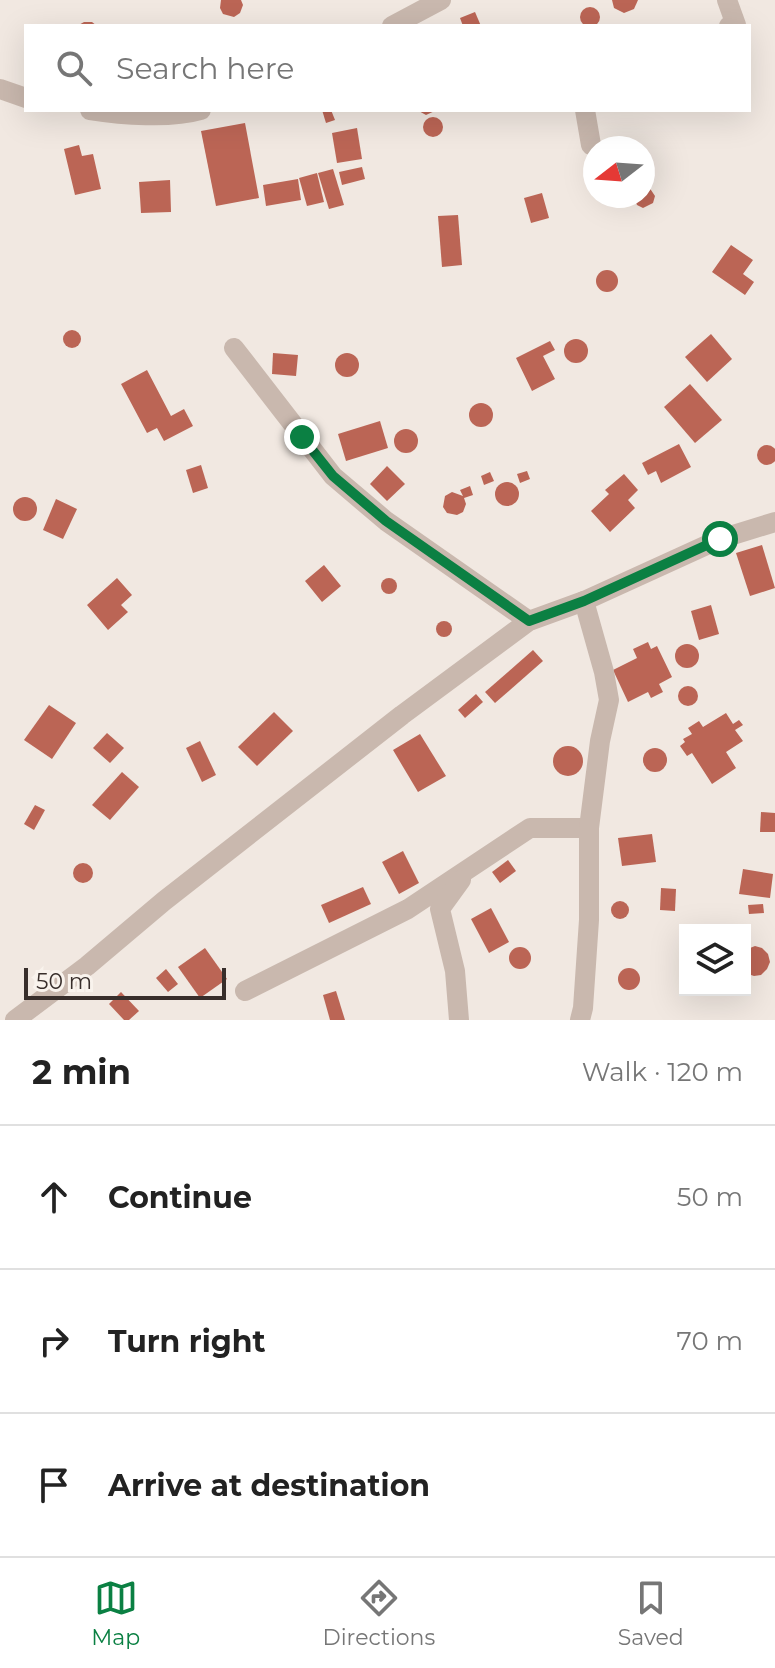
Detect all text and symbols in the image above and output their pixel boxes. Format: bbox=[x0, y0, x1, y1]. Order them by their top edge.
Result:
search box bbox=[24, 24, 751, 112]
icon: search bbox=[52, 46, 96, 90]
text: Search here bbox=[116, 50, 294, 87]
north arrow bbox=[583, 136, 655, 208]
route end bbox=[284, 419, 320, 455]
route start bbox=[702, 521, 738, 557]
map controls bbox=[679, 924, 751, 996]
button: layers bbox=[679, 924, 751, 996]
scale bar bbox=[24, 964, 226, 1000]
text: 50 m bbox=[36, 968, 92, 995]
text: 2 min bbox=[32, 1051, 131, 1093]
text: Walk · 120 m bbox=[582, 1056, 743, 1088]
icon: ahead bbox=[32, 1175, 76, 1219]
text: Continue bbox=[108, 1179, 252, 1216]
text: 50 m bbox=[677, 1181, 743, 1213]
icon: right bbox=[32, 1319, 76, 1363]
text: Turn right bbox=[108, 1323, 265, 1360]
text: 70 m bbox=[677, 1325, 743, 1357]
icon: arrive bbox=[32, 1463, 76, 1507]
text: Arrive at destination bbox=[108, 1467, 430, 1504]
tab: Map bbox=[91, 1576, 140, 1651]
tab: Directions bbox=[323, 1576, 435, 1651]
tab: Saved bbox=[618, 1576, 684, 1651]

